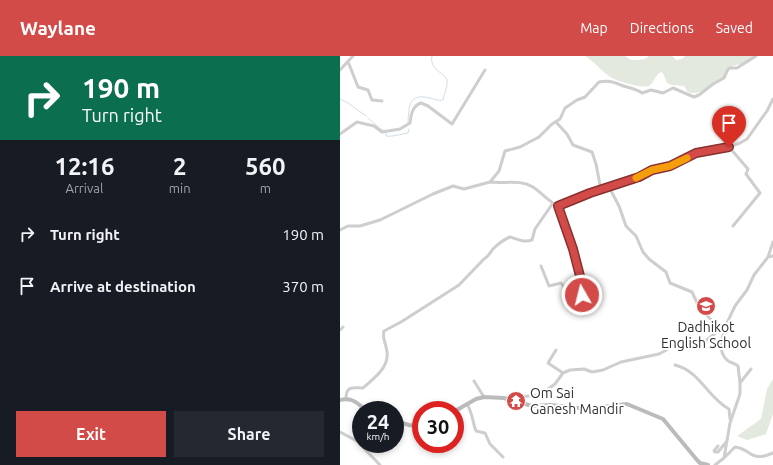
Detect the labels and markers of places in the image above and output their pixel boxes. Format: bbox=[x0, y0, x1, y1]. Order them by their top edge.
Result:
pin bbox=[712, 106, 746, 147]
school or university icon: Dadhikot English School bbox=[695, 295, 717, 317]
place label: Dadhikot English School bbox=[661, 319, 751, 351]
place label: Om Sai Ganesh Mandir bbox=[530, 385, 624, 417]
temple icon: Om Sai Ganesh Mandir bbox=[505, 390, 527, 412]

